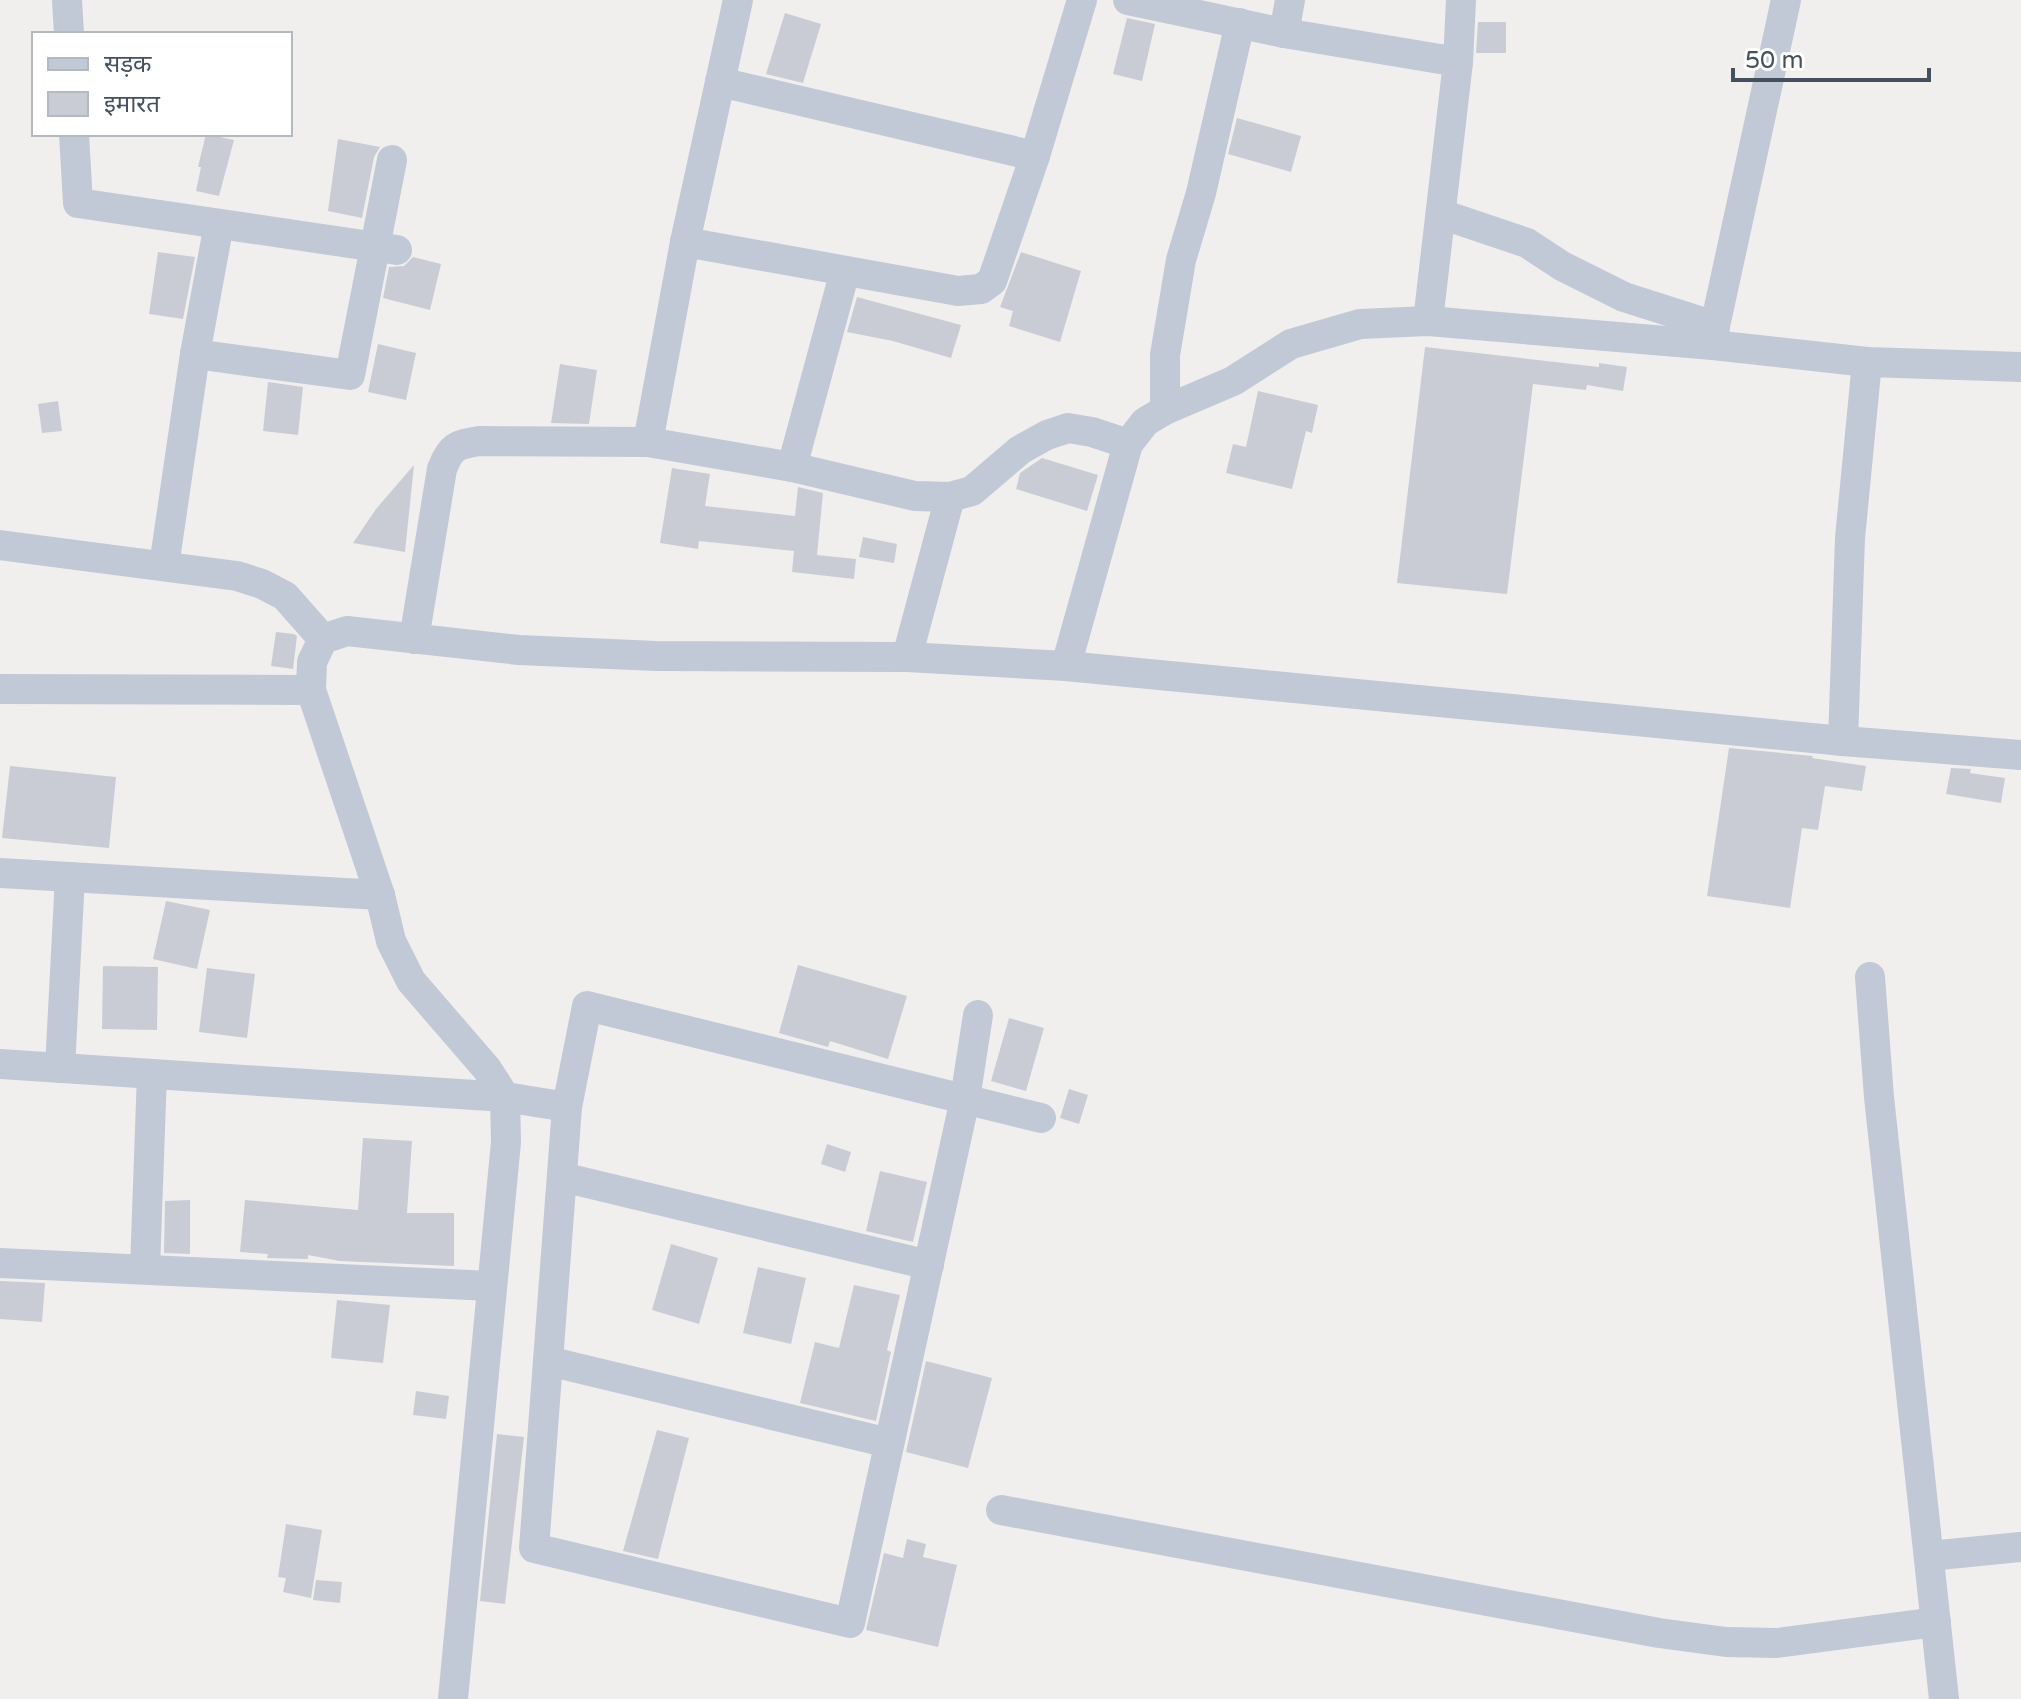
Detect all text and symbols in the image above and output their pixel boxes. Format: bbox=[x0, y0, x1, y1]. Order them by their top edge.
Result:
legend bbox=[32, 32, 292, 136]
scale bar bbox=[1733, 32, 1929, 82]
text: 50 m bbox=[1745, 46, 1803, 75]
text: सड़क bbox=[104, 50, 152, 79]
text: इमारत bbox=[104, 90, 161, 119]

